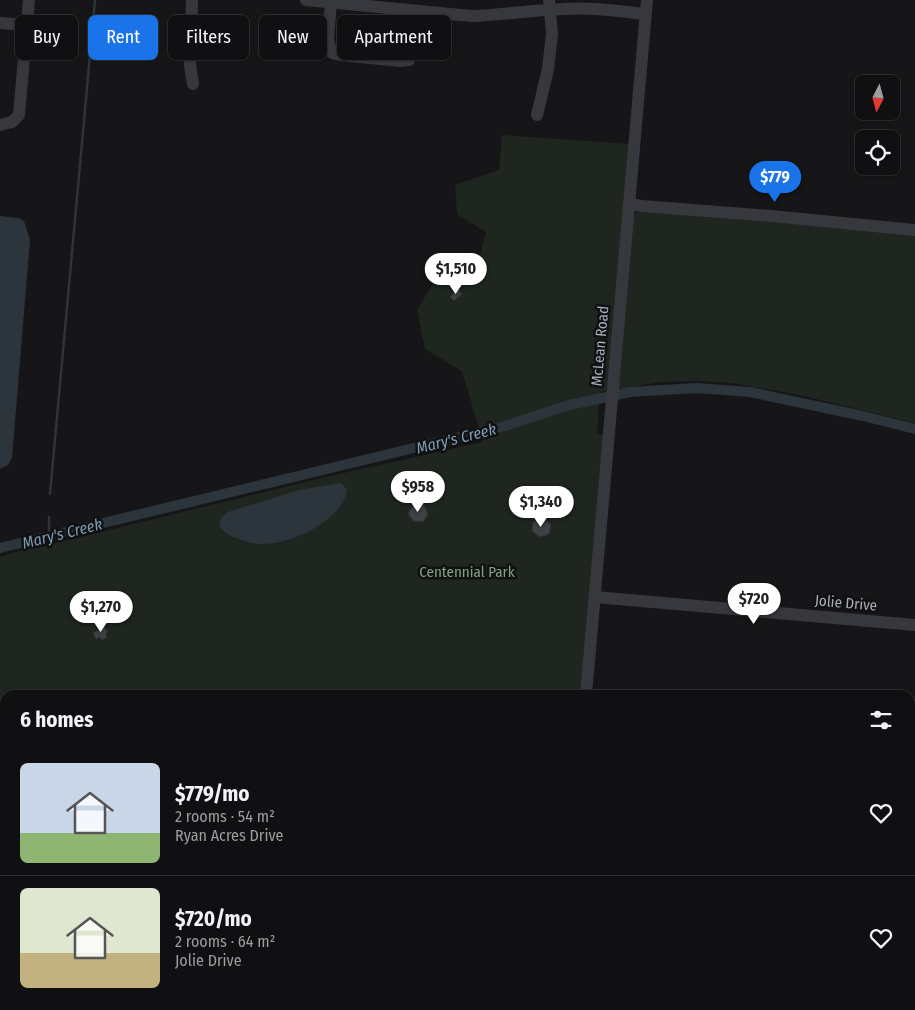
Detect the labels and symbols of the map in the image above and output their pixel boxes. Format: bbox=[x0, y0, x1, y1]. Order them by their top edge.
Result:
north arrow bbox=[855, 75, 900, 120]
pin: $779 bbox=[745, 160, 805, 203]
pin: $1,510 bbox=[415, 252, 497, 295]
street label: McLean Road bbox=[588, 305, 612, 387]
water label: Mary's Creek bbox=[414, 419, 498, 458]
pin: $958 bbox=[388, 470, 448, 513]
pin: $1,340 bbox=[500, 486, 582, 528]
water label: Mary's Creek bbox=[20, 514, 104, 553]
park label: Centennial Park bbox=[419, 563, 515, 581]
pin: $720 bbox=[724, 582, 784, 625]
pin: $1,270 bbox=[60, 590, 142, 633]
street label: Jolie Drive bbox=[814, 591, 878, 615]

